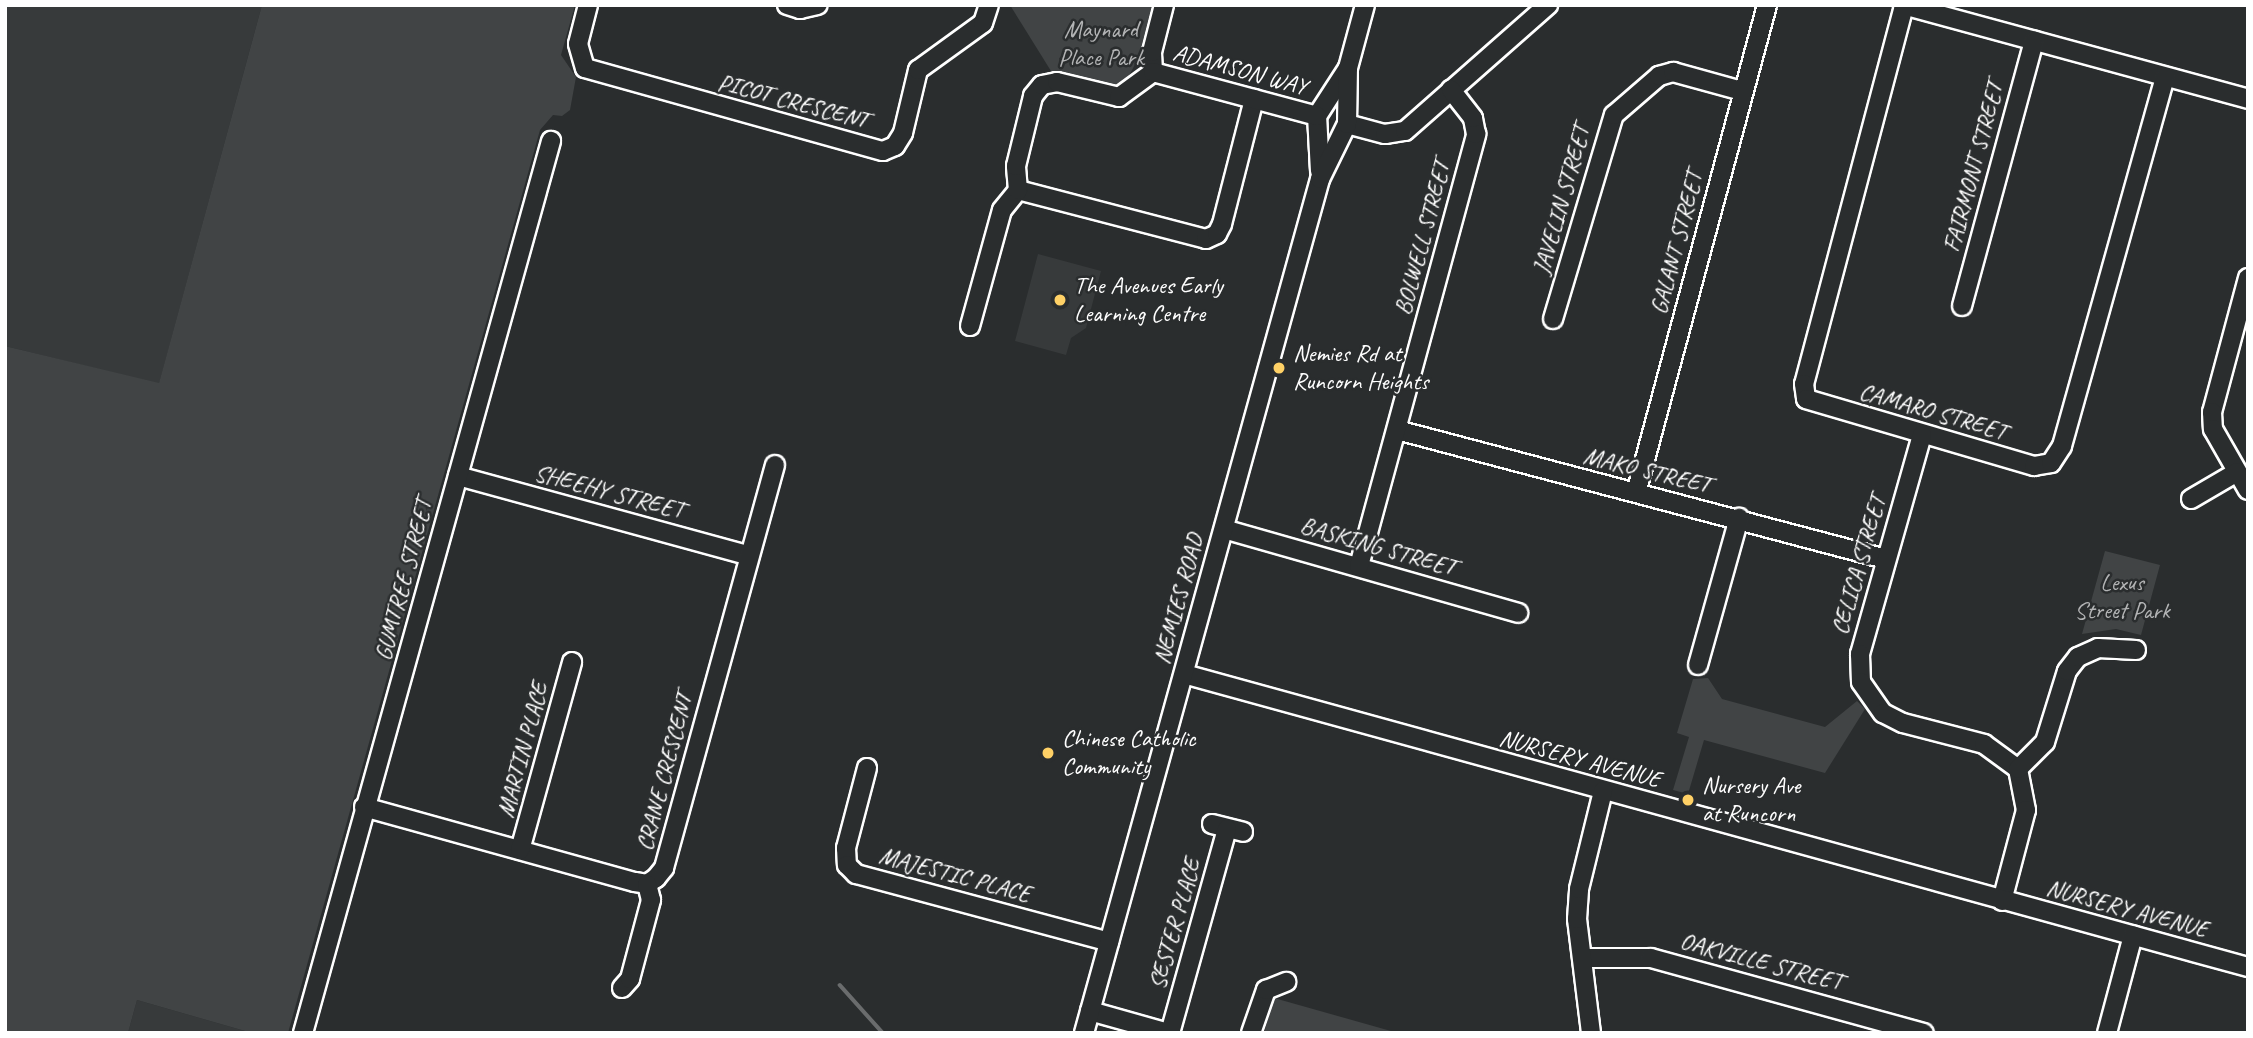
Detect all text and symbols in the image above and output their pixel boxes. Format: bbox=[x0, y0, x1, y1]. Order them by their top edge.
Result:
park label: Maynard Place Park bbox=[1058, 16, 1144, 72]
street label: ADAMSON WAY bbox=[1170, 38, 1310, 102]
street label: PICOT CRESCENT bbox=[714, 68, 872, 136]
street label: FAIRMONT STREET bbox=[1938, 79, 2010, 255]
street label: JAVELIN STREET bbox=[1527, 123, 1597, 277]
street label: BOLWELL STREET bbox=[1389, 158, 1457, 318]
street label: GALANT STREET bbox=[1644, 169, 1710, 317]
place label: The Avenues Early Learning Centre bbox=[1074, 272, 1223, 328]
marker: The Avenues Early Learning Centre bbox=[1052, 292, 1068, 308]
place label: Nemies Rd at Runcorn Heights bbox=[1293, 340, 1428, 396]
marker: Nemies Rd at Runcorn Heights bbox=[1271, 360, 1287, 376]
street label: CAMARO STREET bbox=[1856, 377, 2010, 447]
street label: MAKO STREET bbox=[1581, 441, 1713, 501]
street label: SHEEHY STREET bbox=[532, 458, 686, 526]
street label: CELICA STREET bbox=[1825, 492, 1893, 638]
street label: GUMTREE STREET bbox=[369, 497, 439, 663]
street label: BASKING STREET bbox=[1297, 511, 1459, 583]
street label: NEMIES ROAD bbox=[1148, 531, 1210, 667]
park label: Lexus Street Park bbox=[2074, 569, 2170, 625]
street label: MARTIN PLACE bbox=[491, 679, 555, 821]
street label: CRANE CRESCENT bbox=[630, 690, 700, 854]
street label: NURSERY AVENUE bbox=[1496, 724, 1664, 794]
place label: Chinese Catholic Community bbox=[1062, 725, 1196, 781]
marker: Chinese Catholic Community bbox=[1040, 745, 1056, 761]
place label: Nursery Ave at Runcorn bbox=[1702, 772, 1800, 828]
marker: Nursery Ave at Runcorn bbox=[1680, 792, 1696, 808]
street label: MAJESTIC PLACE bbox=[876, 841, 1034, 909]
street label: SESTER PLACE bbox=[1143, 855, 1207, 993]
street label: NURSERY AVENUE bbox=[2043, 874, 2211, 944]
street label: OAKVILLE STREET bbox=[1677, 927, 1845, 997]

